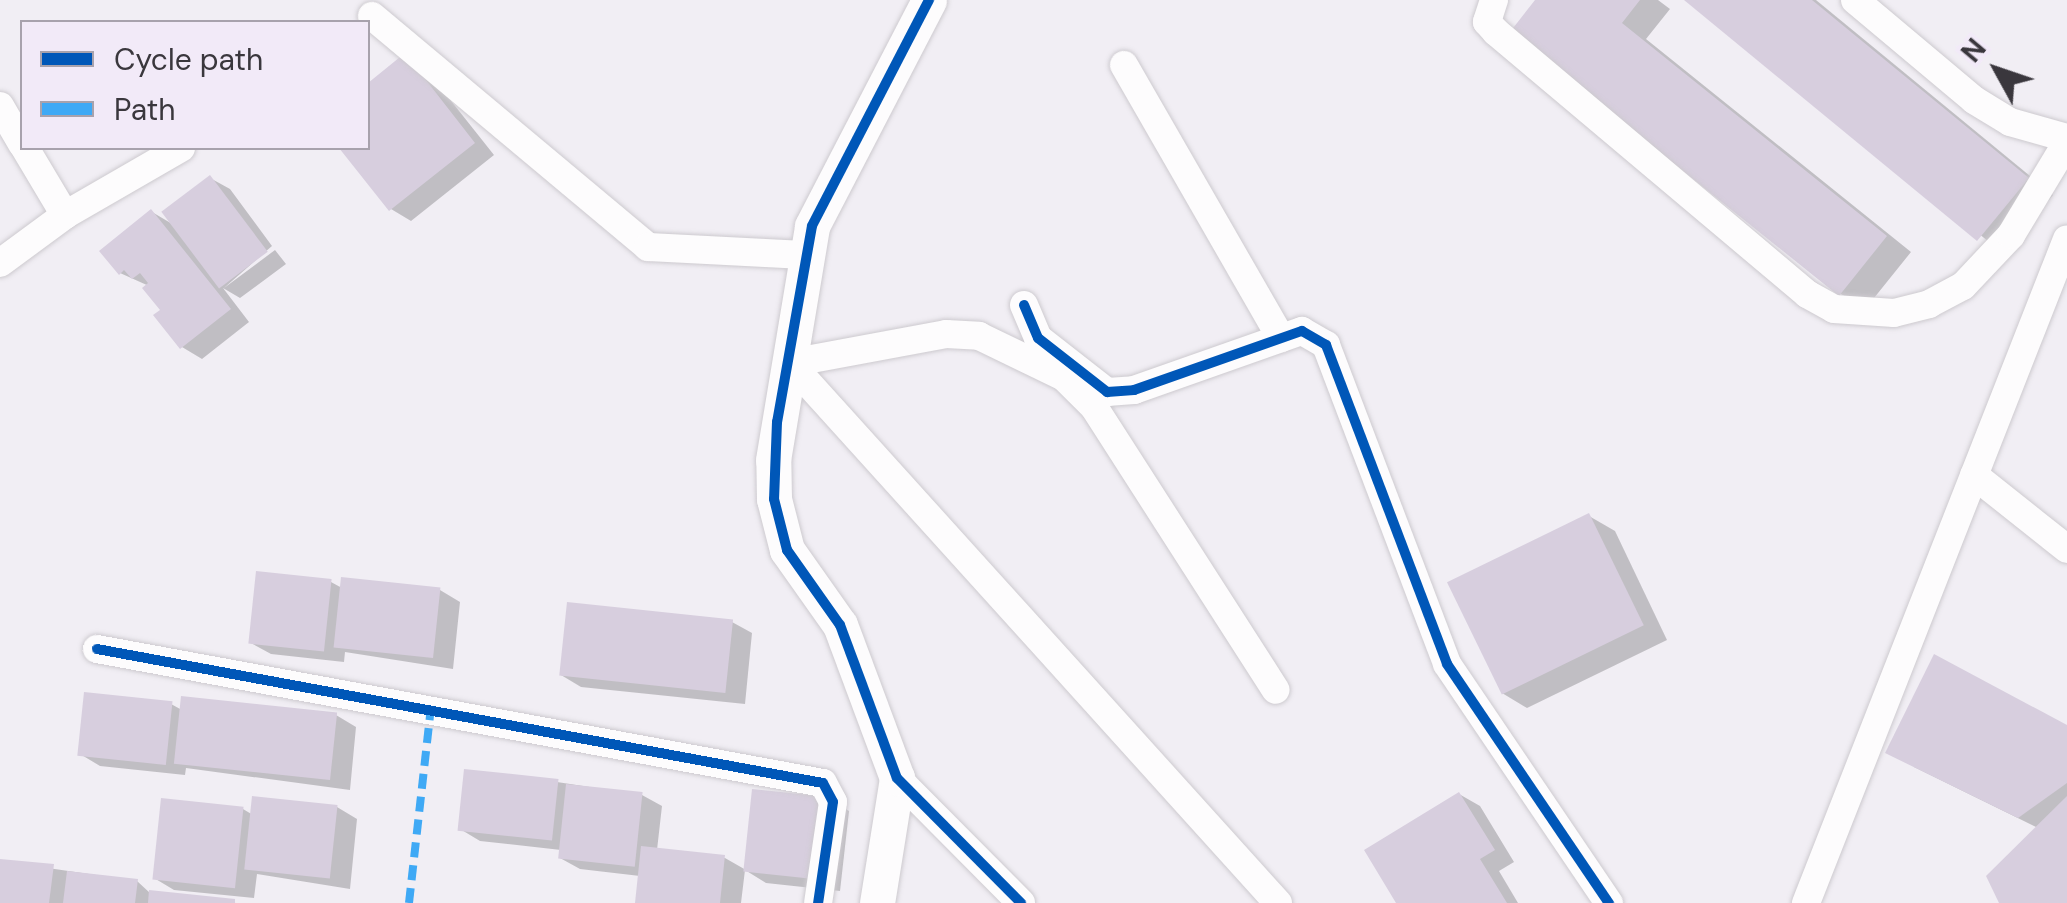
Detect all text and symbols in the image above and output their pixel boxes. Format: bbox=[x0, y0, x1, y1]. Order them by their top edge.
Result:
legend bbox=[20, 20, 370, 150]
north arrow bbox=[1947, 20, 2047, 120]
text: N bbox=[1953, 31, 1994, 70]
text: Cycle path bbox=[114, 40, 263, 79]
text: Path bbox=[114, 90, 176, 129]

